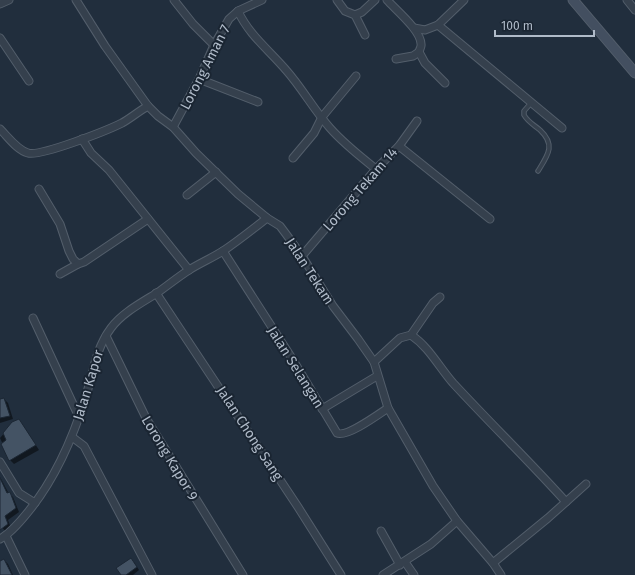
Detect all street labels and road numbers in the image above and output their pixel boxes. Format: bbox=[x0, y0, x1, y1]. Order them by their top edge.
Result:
street label: Lorong Aman 7 bbox=[177, 22, 234, 112]
street label: Lorong Tekam 14 bbox=[320, 144, 402, 235]
street label: Jalan Tekam bbox=[282, 235, 337, 308]
street label: Jalan Selangan bbox=[264, 323, 327, 411]
street label: Jalan Kapor bbox=[70, 347, 107, 423]
street label: Jalan Chong Sang bbox=[213, 383, 287, 484]
street label: Lorong Kapor 9 bbox=[138, 413, 202, 504]

